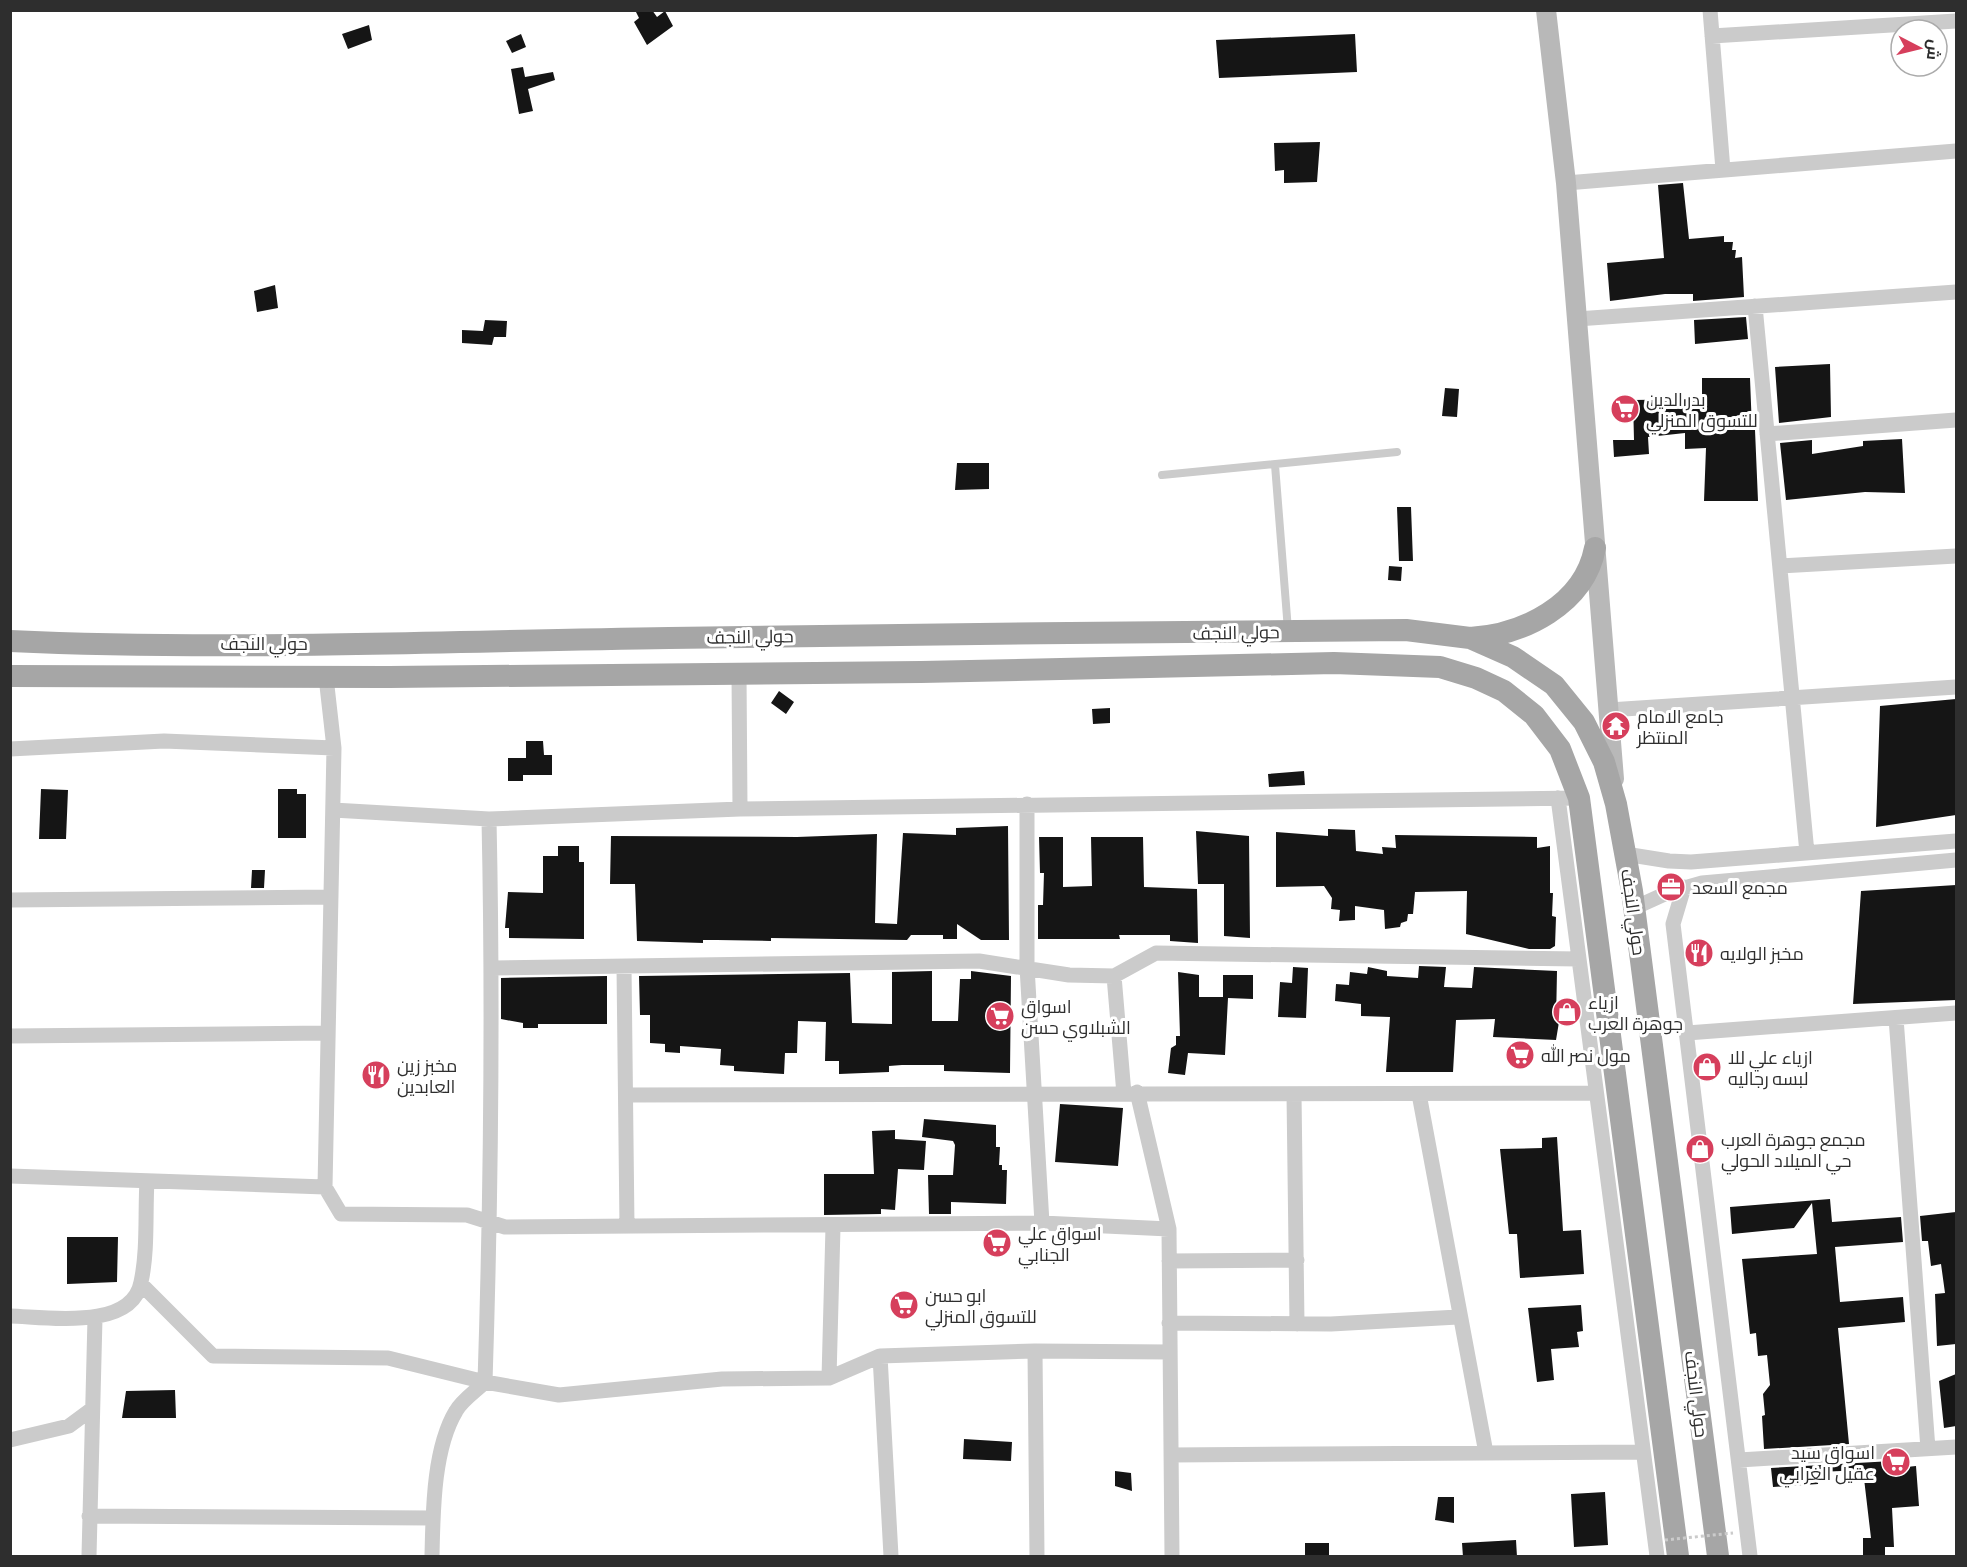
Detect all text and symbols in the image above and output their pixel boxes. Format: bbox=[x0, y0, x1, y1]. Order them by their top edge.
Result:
north arrow bbox=[1889, 18, 1949, 78]
text: ش bbox=[1922, 38, 1946, 61]
place label: بدر الدين للتسوق المنزلي bbox=[1646, 387, 1758, 435]
supermarket icon: بدر الدين للتسوق المنزلي bbox=[1609, 393, 1641, 425]
street label: حولي النجف bbox=[1192, 619, 1280, 648]
street label: حولي النجف bbox=[706, 623, 794, 652]
street label: حولي النجف bbox=[220, 631, 308, 658]
place label: جامع الامام المنتظر bbox=[1636, 704, 1723, 749]
temple icon: جامع الامام المنتظر bbox=[1600, 710, 1632, 742]
street label: حولي النجف bbox=[1613, 867, 1652, 957]
office icon: مجمع السعد bbox=[1655, 871, 1687, 903]
place label: مجمع السعد bbox=[1692, 875, 1788, 900]
restaurant icon: مخبز الولايه bbox=[1683, 937, 1715, 969]
place label: مخبز الولايه bbox=[1720, 941, 1804, 965]
place label: ازياء جوهرة العرب bbox=[1588, 990, 1683, 1035]
place label: اسواق الشبلاوي حسن bbox=[1021, 994, 1131, 1042]
shop icon: ازياء جوهرة العرب bbox=[1551, 996, 1583, 1028]
supermarket icon: اسواق الشبلاوي حسن bbox=[984, 1000, 1016, 1032]
supermarket icon: مول نصر الله bbox=[1504, 1039, 1536, 1071]
place label: مول نصر الله bbox=[1541, 1043, 1631, 1067]
place label: ازياء علي للا لبسه رجاليه bbox=[1728, 1045, 1813, 1090]
shop icon: ازياء علي للا لبسه رجاليه bbox=[1691, 1051, 1723, 1083]
place label: مخبز زين العابدين bbox=[397, 1053, 457, 1098]
restaurant icon: مخبز زين العابدين bbox=[360, 1059, 392, 1091]
place label: مجمع جوهرة العرب حي الميلاد الحولي bbox=[1721, 1127, 1866, 1175]
shop icon: مجمع جوهرة العرب حي الميلاد الحولي bbox=[1684, 1133, 1716, 1165]
place label: اسواق علي الجنابي bbox=[1018, 1221, 1102, 1269]
supermarket icon: اسواق علي الجنابي bbox=[981, 1227, 1013, 1259]
place label: ابو حسن للتسوق المنزلي bbox=[925, 1283, 1037, 1331]
supermarket icon: ابو حسن للتسوق المنزلي bbox=[888, 1289, 920, 1321]
street label: حولي النجف bbox=[1677, 1349, 1714, 1439]
place label: اسواق سيد عقيل الغرابي bbox=[1779, 1440, 1875, 1488]
supermarket icon: اسواق سيد عقيل الغرابي bbox=[1880, 1446, 1912, 1478]

